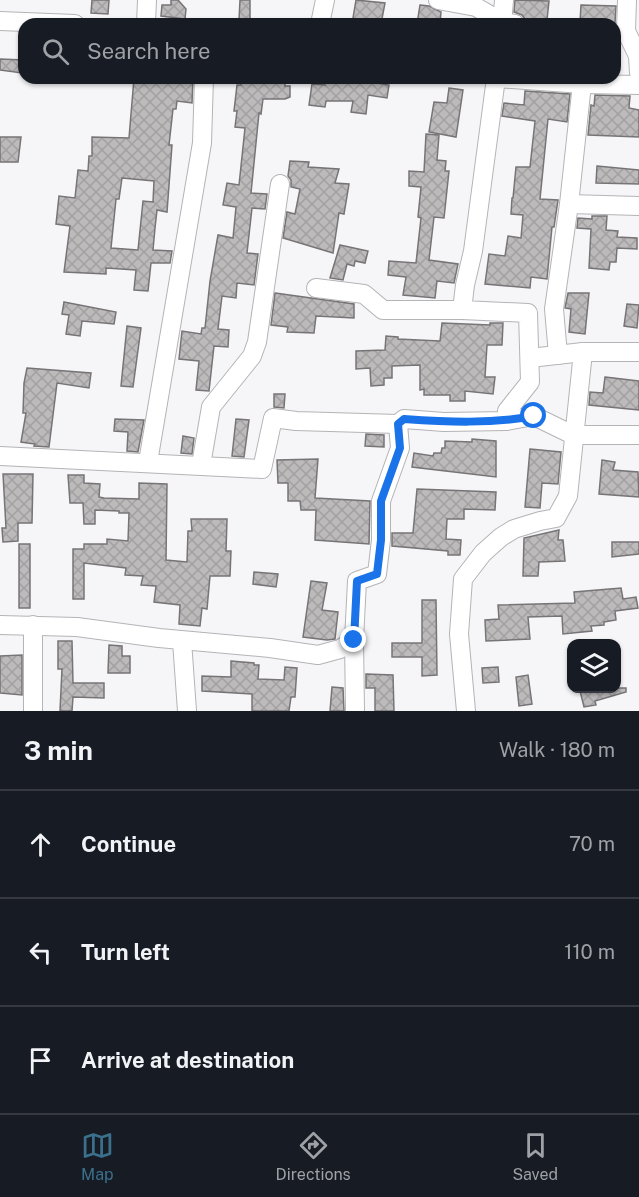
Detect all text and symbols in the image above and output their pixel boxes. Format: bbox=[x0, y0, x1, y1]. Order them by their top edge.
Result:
search box bbox=[18, 18, 621, 84]
icon: search bbox=[39, 35, 72, 68]
text: Search here bbox=[87, 38, 211, 64]
route start bbox=[520, 402, 546, 428]
route end bbox=[340, 626, 366, 652]
map controls bbox=[567, 639, 621, 693]
button: layers bbox=[567, 639, 621, 693]
text: 3 min bbox=[24, 735, 93, 766]
text: Walk · 180 m bbox=[499, 738, 615, 762]
icon: ahead bbox=[24, 828, 57, 861]
text: Continue bbox=[81, 831, 176, 857]
text: 70 m bbox=[569, 832, 615, 856]
icon: left bbox=[24, 936, 57, 969]
text: Turn left bbox=[81, 939, 170, 965]
text: 110 m bbox=[564, 940, 615, 964]
icon: arrive bbox=[24, 1044, 57, 1077]
text: Arrive at destination bbox=[81, 1047, 294, 1073]
tab: Map bbox=[81, 1129, 114, 1184]
tab: Directions bbox=[276, 1129, 351, 1184]
tab: Saved bbox=[512, 1129, 558, 1184]

